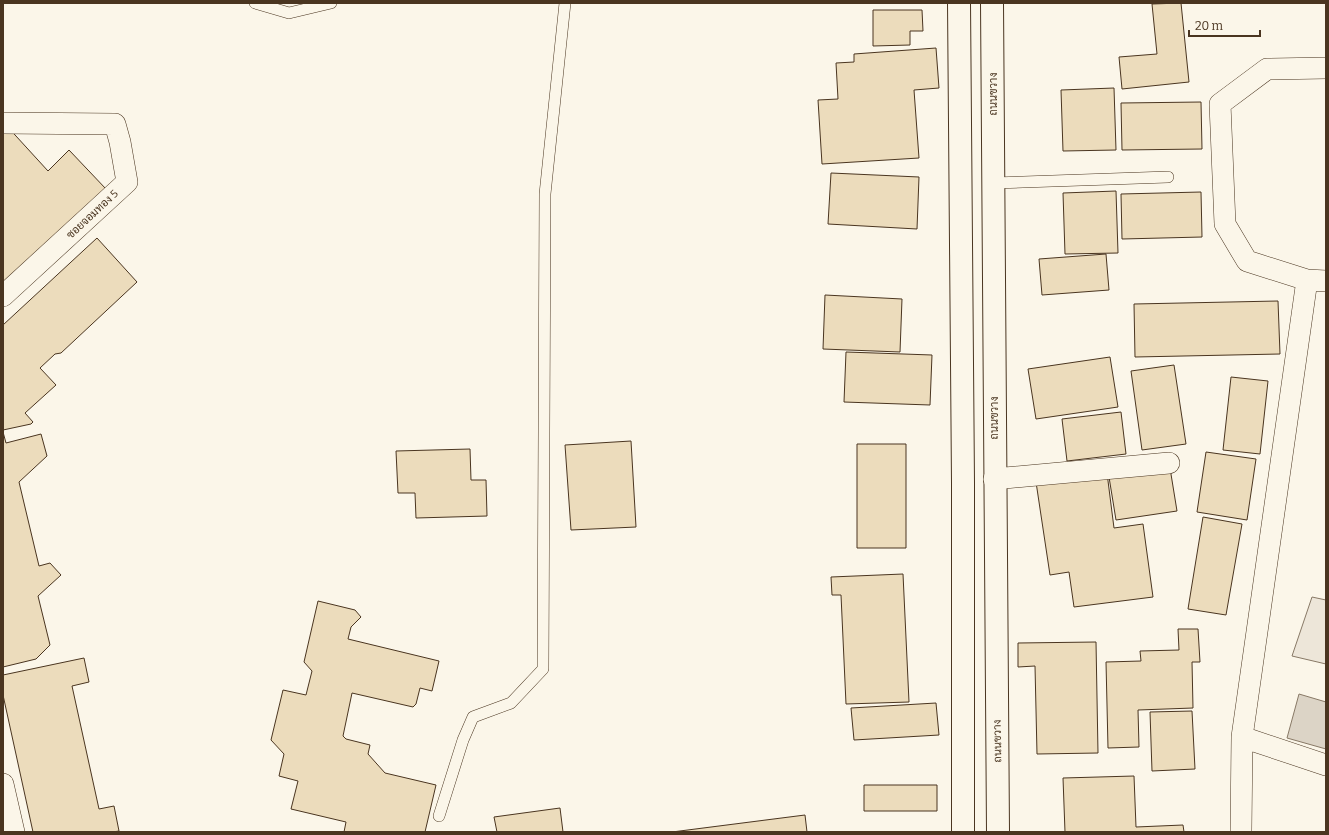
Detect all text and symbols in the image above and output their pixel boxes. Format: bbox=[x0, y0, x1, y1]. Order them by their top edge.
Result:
scale bar bbox=[1189, 12, 1260, 38]
text: 20 m bbox=[1195, 19, 1224, 33]
street label: ถนนขวาง bbox=[987, 73, 1000, 115]
street label: ซอยจอมทอง 5 bbox=[64, 187, 121, 241]
street label: ถนนขวาง bbox=[988, 397, 1001, 439]
street label: ถนนขวาง bbox=[991, 719, 1004, 763]

